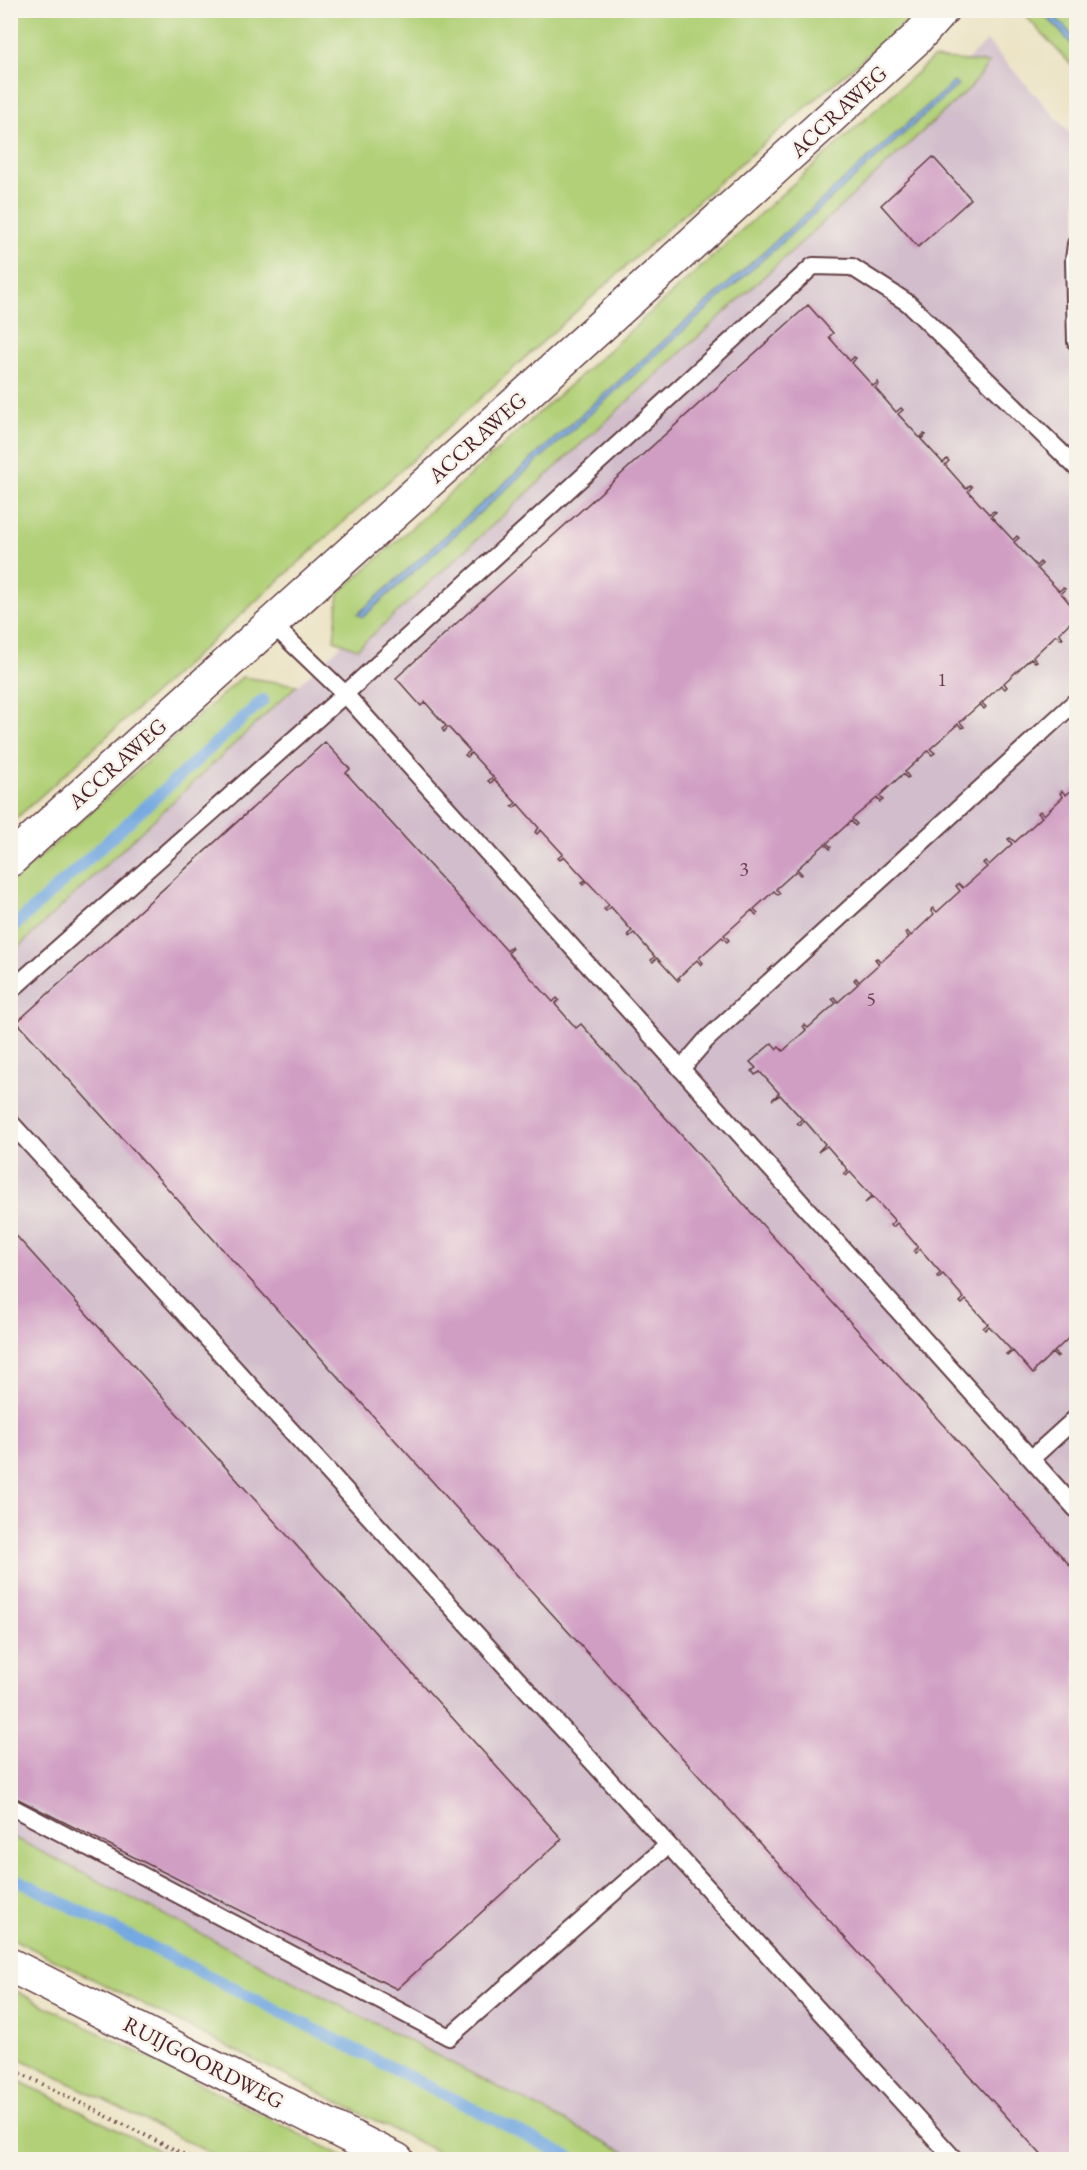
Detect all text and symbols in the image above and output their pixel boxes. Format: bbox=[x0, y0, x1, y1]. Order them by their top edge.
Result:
street label: ACCRAWEG bbox=[783, 59, 893, 165]
street label: ACCRAWEG bbox=[421, 385, 533, 490]
house number: 1 bbox=[937, 666, 947, 692]
street label: ACCRAWEG bbox=[61, 711, 173, 816]
house number: 3 bbox=[739, 856, 749, 882]
house number: 5 bbox=[866, 986, 876, 1012]
street label: RUIJGOORDWEG bbox=[119, 2009, 289, 2115]

